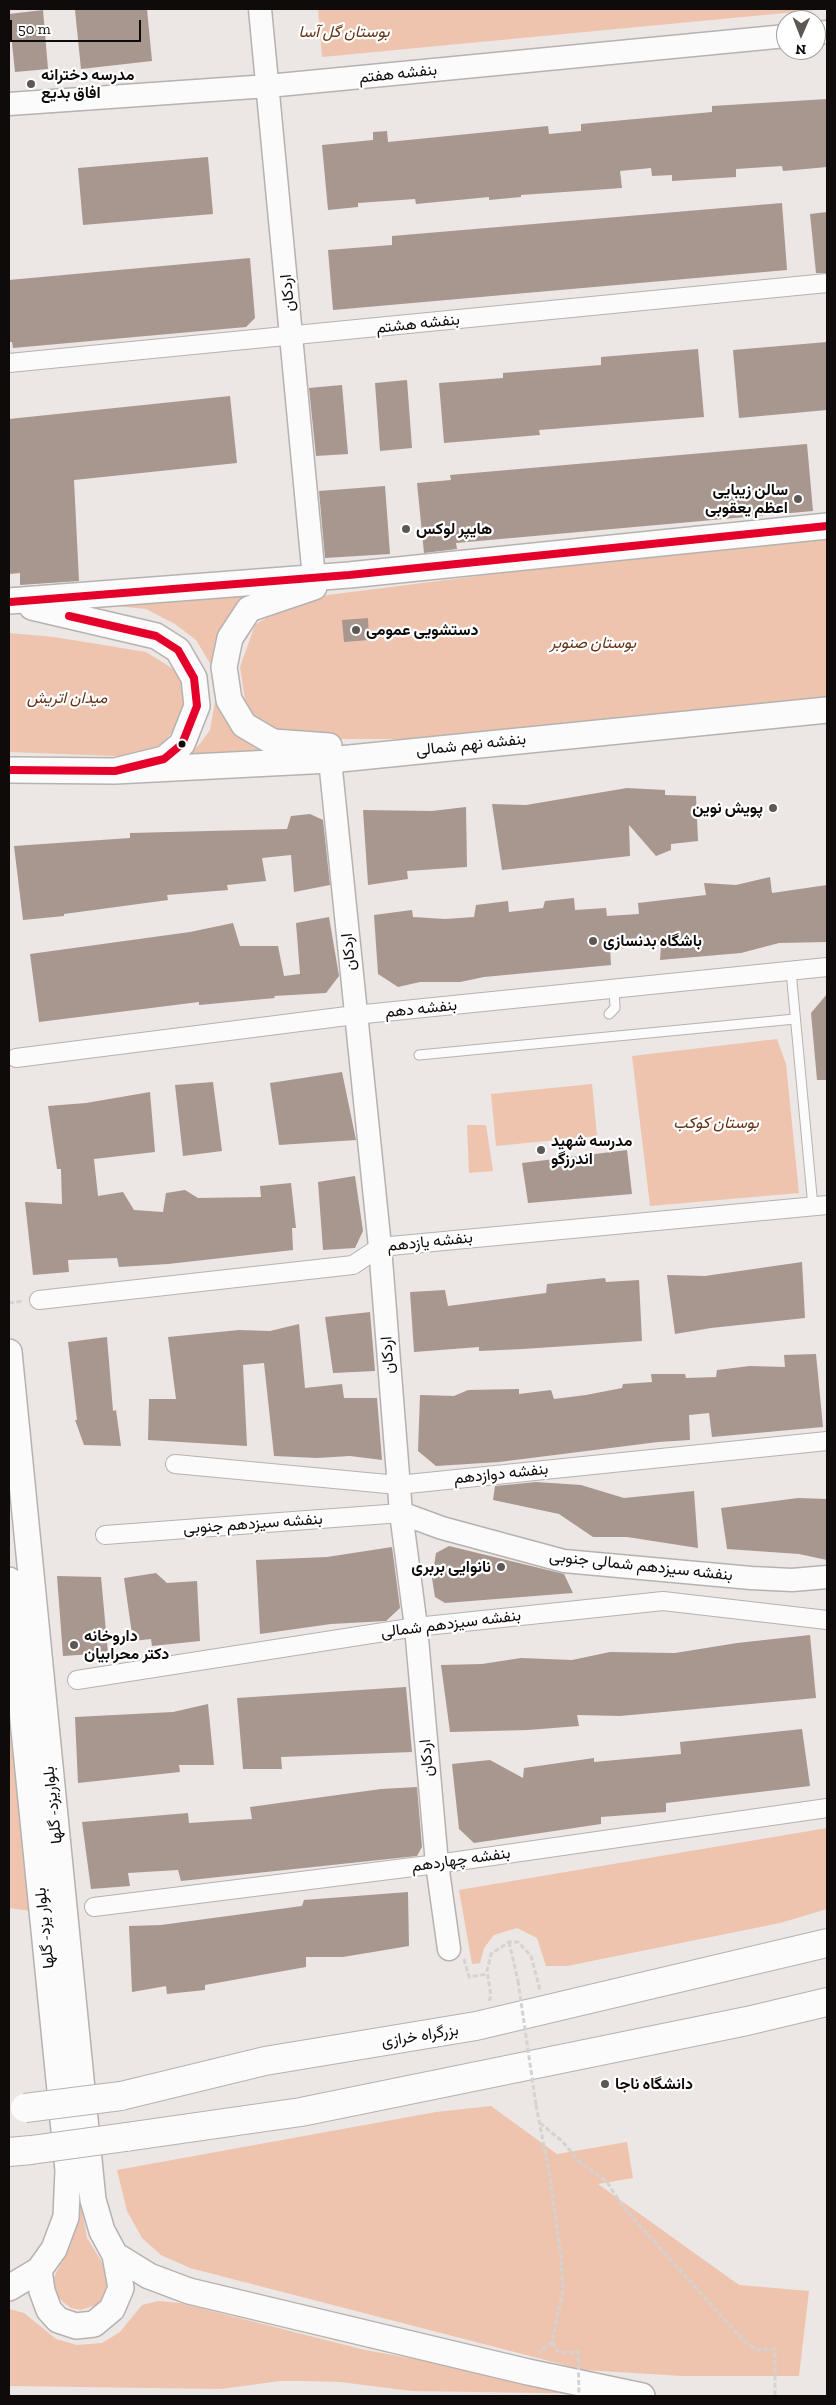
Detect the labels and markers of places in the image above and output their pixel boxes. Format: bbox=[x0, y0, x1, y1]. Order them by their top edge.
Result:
place label: مدرسه دخترانه افاق بدیع bbox=[41, 65, 134, 103]
marker: مدرسه دخترانه افاق بدیع bbox=[25, 78, 37, 90]
place label: سالن زیبایی اعظم یعقوبی bbox=[705, 480, 788, 518]
marker: سالن زیبایی اعظم یعقوبی bbox=[792, 493, 804, 505]
place label: هایپر لوکس bbox=[416, 519, 492, 539]
marker: هایپر لوکس bbox=[400, 523, 412, 535]
place label: دستشویی عمومی bbox=[366, 620, 479, 640]
marker: دستشویی عمومی bbox=[350, 624, 362, 636]
unlabelled marker bbox=[177, 739, 187, 749]
place label: پویش نوین bbox=[692, 798, 763, 818]
marker: پویش نوین bbox=[767, 802, 779, 814]
place label: باشگاه بدنسازی bbox=[603, 931, 702, 951]
marker: باشگاه بدنسازی bbox=[587, 935, 599, 947]
place label: مدرسه شهید اندرزگو bbox=[551, 1131, 632, 1169]
marker: مدرسه شهید اندرزگو bbox=[535, 1144, 547, 1156]
place label: نانوایی بربری bbox=[411, 1557, 491, 1577]
marker: نانوایی بربری bbox=[495, 1561, 507, 1573]
place label: داروخانه دکتر محرابیان bbox=[84, 1626, 169, 1664]
marker: داروخانه دکتر محرابیان bbox=[68, 1639, 80, 1651]
place label: دانشگاه ناجا bbox=[615, 2074, 693, 2094]
marker: دانشگاه ناجا bbox=[599, 2078, 611, 2090]

